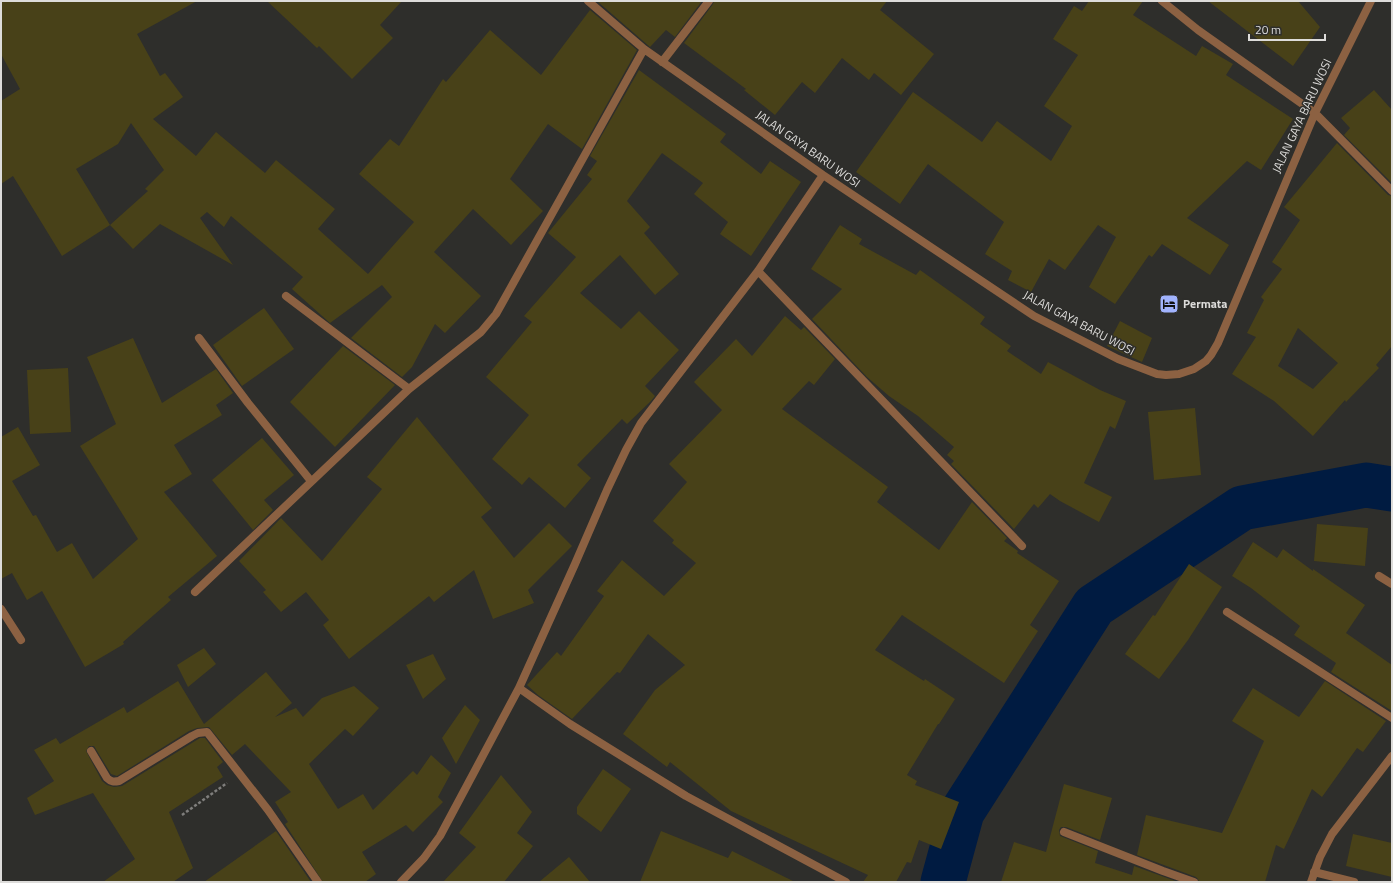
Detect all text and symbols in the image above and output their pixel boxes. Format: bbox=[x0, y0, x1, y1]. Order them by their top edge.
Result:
scale bar bbox=[1249, 16, 1325, 42]
text: 20 m bbox=[1255, 20, 1281, 39]
street label: JALAN GAYA BARU WOSI bbox=[1267, 56, 1336, 176]
street label: JALAN GAYA BARU WOSI bbox=[752, 105, 865, 192]
street label: JALAN GAYA BARU WOSI bbox=[1020, 285, 1138, 360]
hotel icon: Permata bbox=[1158, 293, 1180, 315]
place label: Permata bbox=[1183, 294, 1227, 313]

